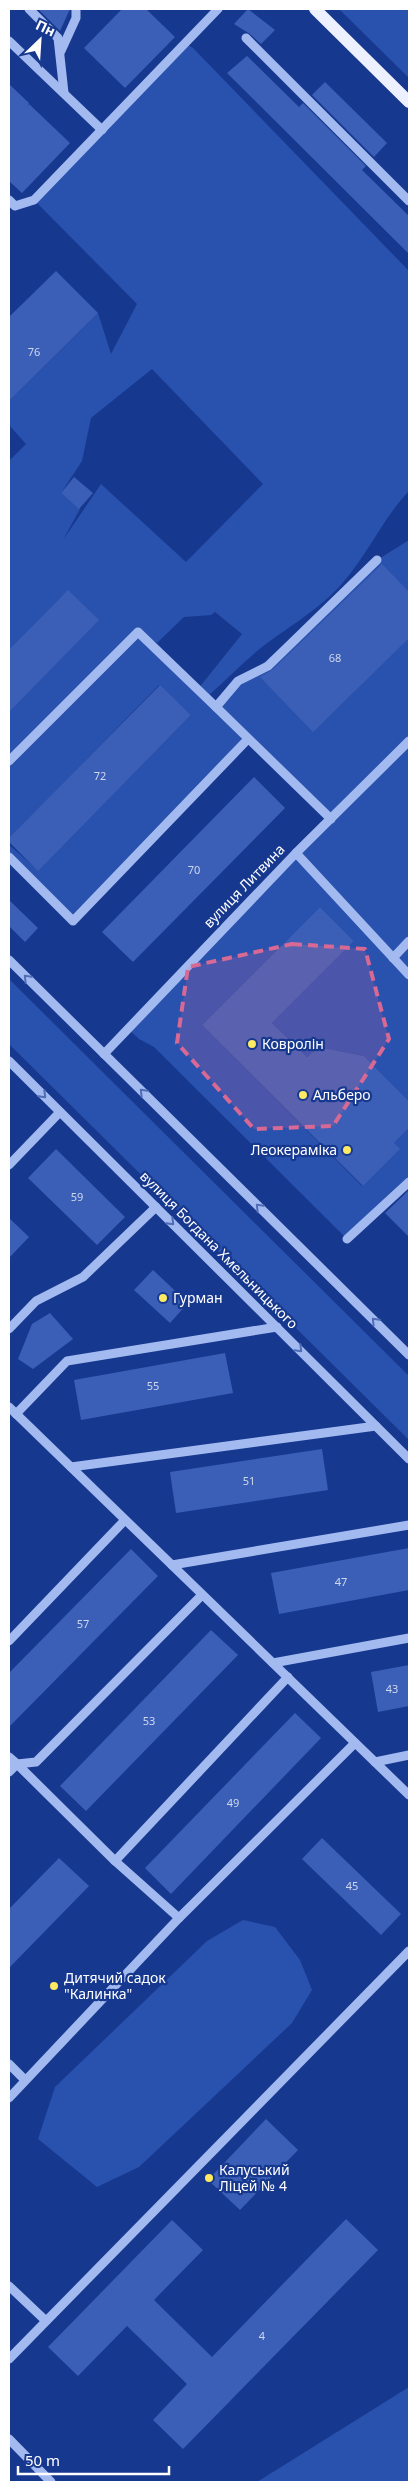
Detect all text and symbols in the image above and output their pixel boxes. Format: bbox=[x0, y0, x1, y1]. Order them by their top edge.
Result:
north arrow bbox=[15, 15, 65, 65]
text: Пн bbox=[33, 15, 59, 41]
house number: 76 bbox=[28, 344, 40, 359]
house number: 68 bbox=[329, 650, 341, 665]
house number: 72 bbox=[94, 768, 106, 783]
street label: вулиця Литвина bbox=[199, 840, 288, 932]
house number: 70 bbox=[188, 862, 200, 877]
one-way arrow bbox=[24, 975, 33, 984]
place label: Ковролін bbox=[262, 1034, 324, 1053]
marker: Ковролін bbox=[246, 1038, 258, 1050]
place label: Альберо bbox=[313, 1085, 371, 1104]
one-way arrow bbox=[38, 1089, 47, 1098]
one-way arrow bbox=[140, 1089, 149, 1098]
marker: Альберо bbox=[297, 1089, 309, 1101]
place label: Леокераміка bbox=[251, 1140, 337, 1159]
marker: Леокераміка bbox=[341, 1144, 353, 1156]
street label: вулиця Богдана Хмельницького bbox=[136, 1167, 302, 1333]
house number: 59 bbox=[71, 1189, 83, 1204]
one-way arrow bbox=[256, 1203, 265, 1212]
one-way arrow bbox=[165, 1216, 174, 1225]
place label: Гурман bbox=[173, 1288, 223, 1307]
marker: Гурман bbox=[157, 1292, 169, 1304]
one-way arrow bbox=[371, 1317, 380, 1326]
one-way arrow bbox=[293, 1343, 302, 1352]
house number: 55 bbox=[147, 1378, 159, 1393]
house number: 51 bbox=[243, 1473, 255, 1488]
house number: 47 bbox=[335, 1574, 347, 1589]
house number: 57 bbox=[77, 1616, 89, 1631]
house number: 43 bbox=[386, 1681, 398, 1696]
house number: 53 bbox=[143, 1713, 155, 1728]
house number: 49 bbox=[227, 1795, 239, 1810]
house number: 45 bbox=[346, 1878, 358, 1893]
place label: Дитячий садок "Калинка" bbox=[64, 1968, 166, 2003]
marker: Дитячий садок "Калинка" bbox=[48, 1980, 60, 1992]
place label: Калуський Ліцей № 4 bbox=[219, 2160, 290, 2195]
marker: Калуський Ліцей № 4 bbox=[203, 2172, 215, 2184]
house number: 4 bbox=[259, 2328, 266, 2343]
scale bar bbox=[18, 2444, 169, 2476]
text: 50 m bbox=[25, 2450, 60, 2470]

